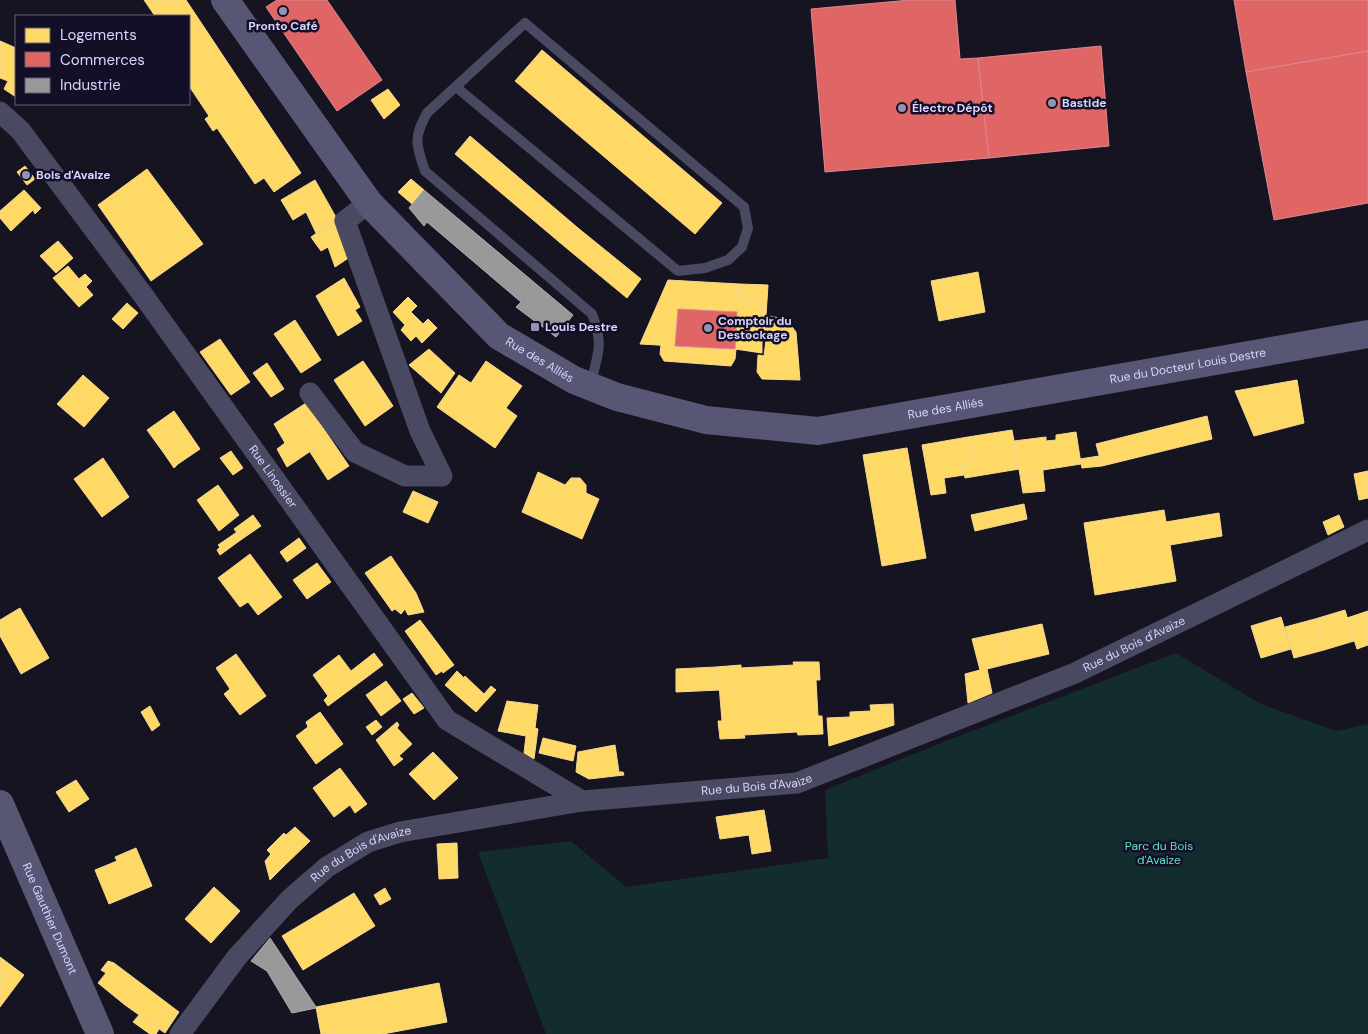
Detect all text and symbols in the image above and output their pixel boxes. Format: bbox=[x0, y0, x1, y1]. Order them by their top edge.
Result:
marker: Pronto Café bbox=[277, 5, 289, 17]
legend bbox=[15, 15, 190, 105]
place label: Pronto Café bbox=[248, 18, 318, 34]
text: Logements bbox=[60, 25, 137, 45]
text: Commerces bbox=[60, 50, 145, 70]
text: Industrie bbox=[60, 75, 121, 95]
place label: Bastide bbox=[1062, 95, 1106, 111]
marker: Bastide bbox=[1046, 97, 1058, 109]
place label: Électro Dépôt bbox=[912, 100, 993, 116]
marker: Électro Dépôt bbox=[896, 102, 908, 114]
place label: Bois d'Avaize bbox=[36, 167, 111, 183]
marker: Bois d'Avaize bbox=[20, 169, 32, 181]
place label: Comptoir du Destockage bbox=[718, 313, 792, 343]
place label: Louis Destre bbox=[545, 319, 618, 335]
marker: Louis Destre bbox=[529, 321, 541, 333]
marker: Comptoir du Destockage bbox=[702, 322, 714, 334]
street label: Rue des Alliés bbox=[503, 334, 577, 386]
street label: Rue du Docteur Louis Destre bbox=[1108, 344, 1267, 387]
street label: Rue des Alliés bbox=[906, 394, 985, 423]
street label: Rue Linossier bbox=[245, 442, 301, 512]
street label: Rue du Bois d'Avaize bbox=[1080, 612, 1188, 676]
street label: Rue du Bois d'Avaize bbox=[700, 770, 815, 799]
street label: Rue du Bois d'Avaize bbox=[307, 822, 413, 886]
park label: Parc du Bois d'Avaize bbox=[1125, 838, 1193, 868]
street label: Rue Gauthier Dumont bbox=[19, 860, 81, 977]

